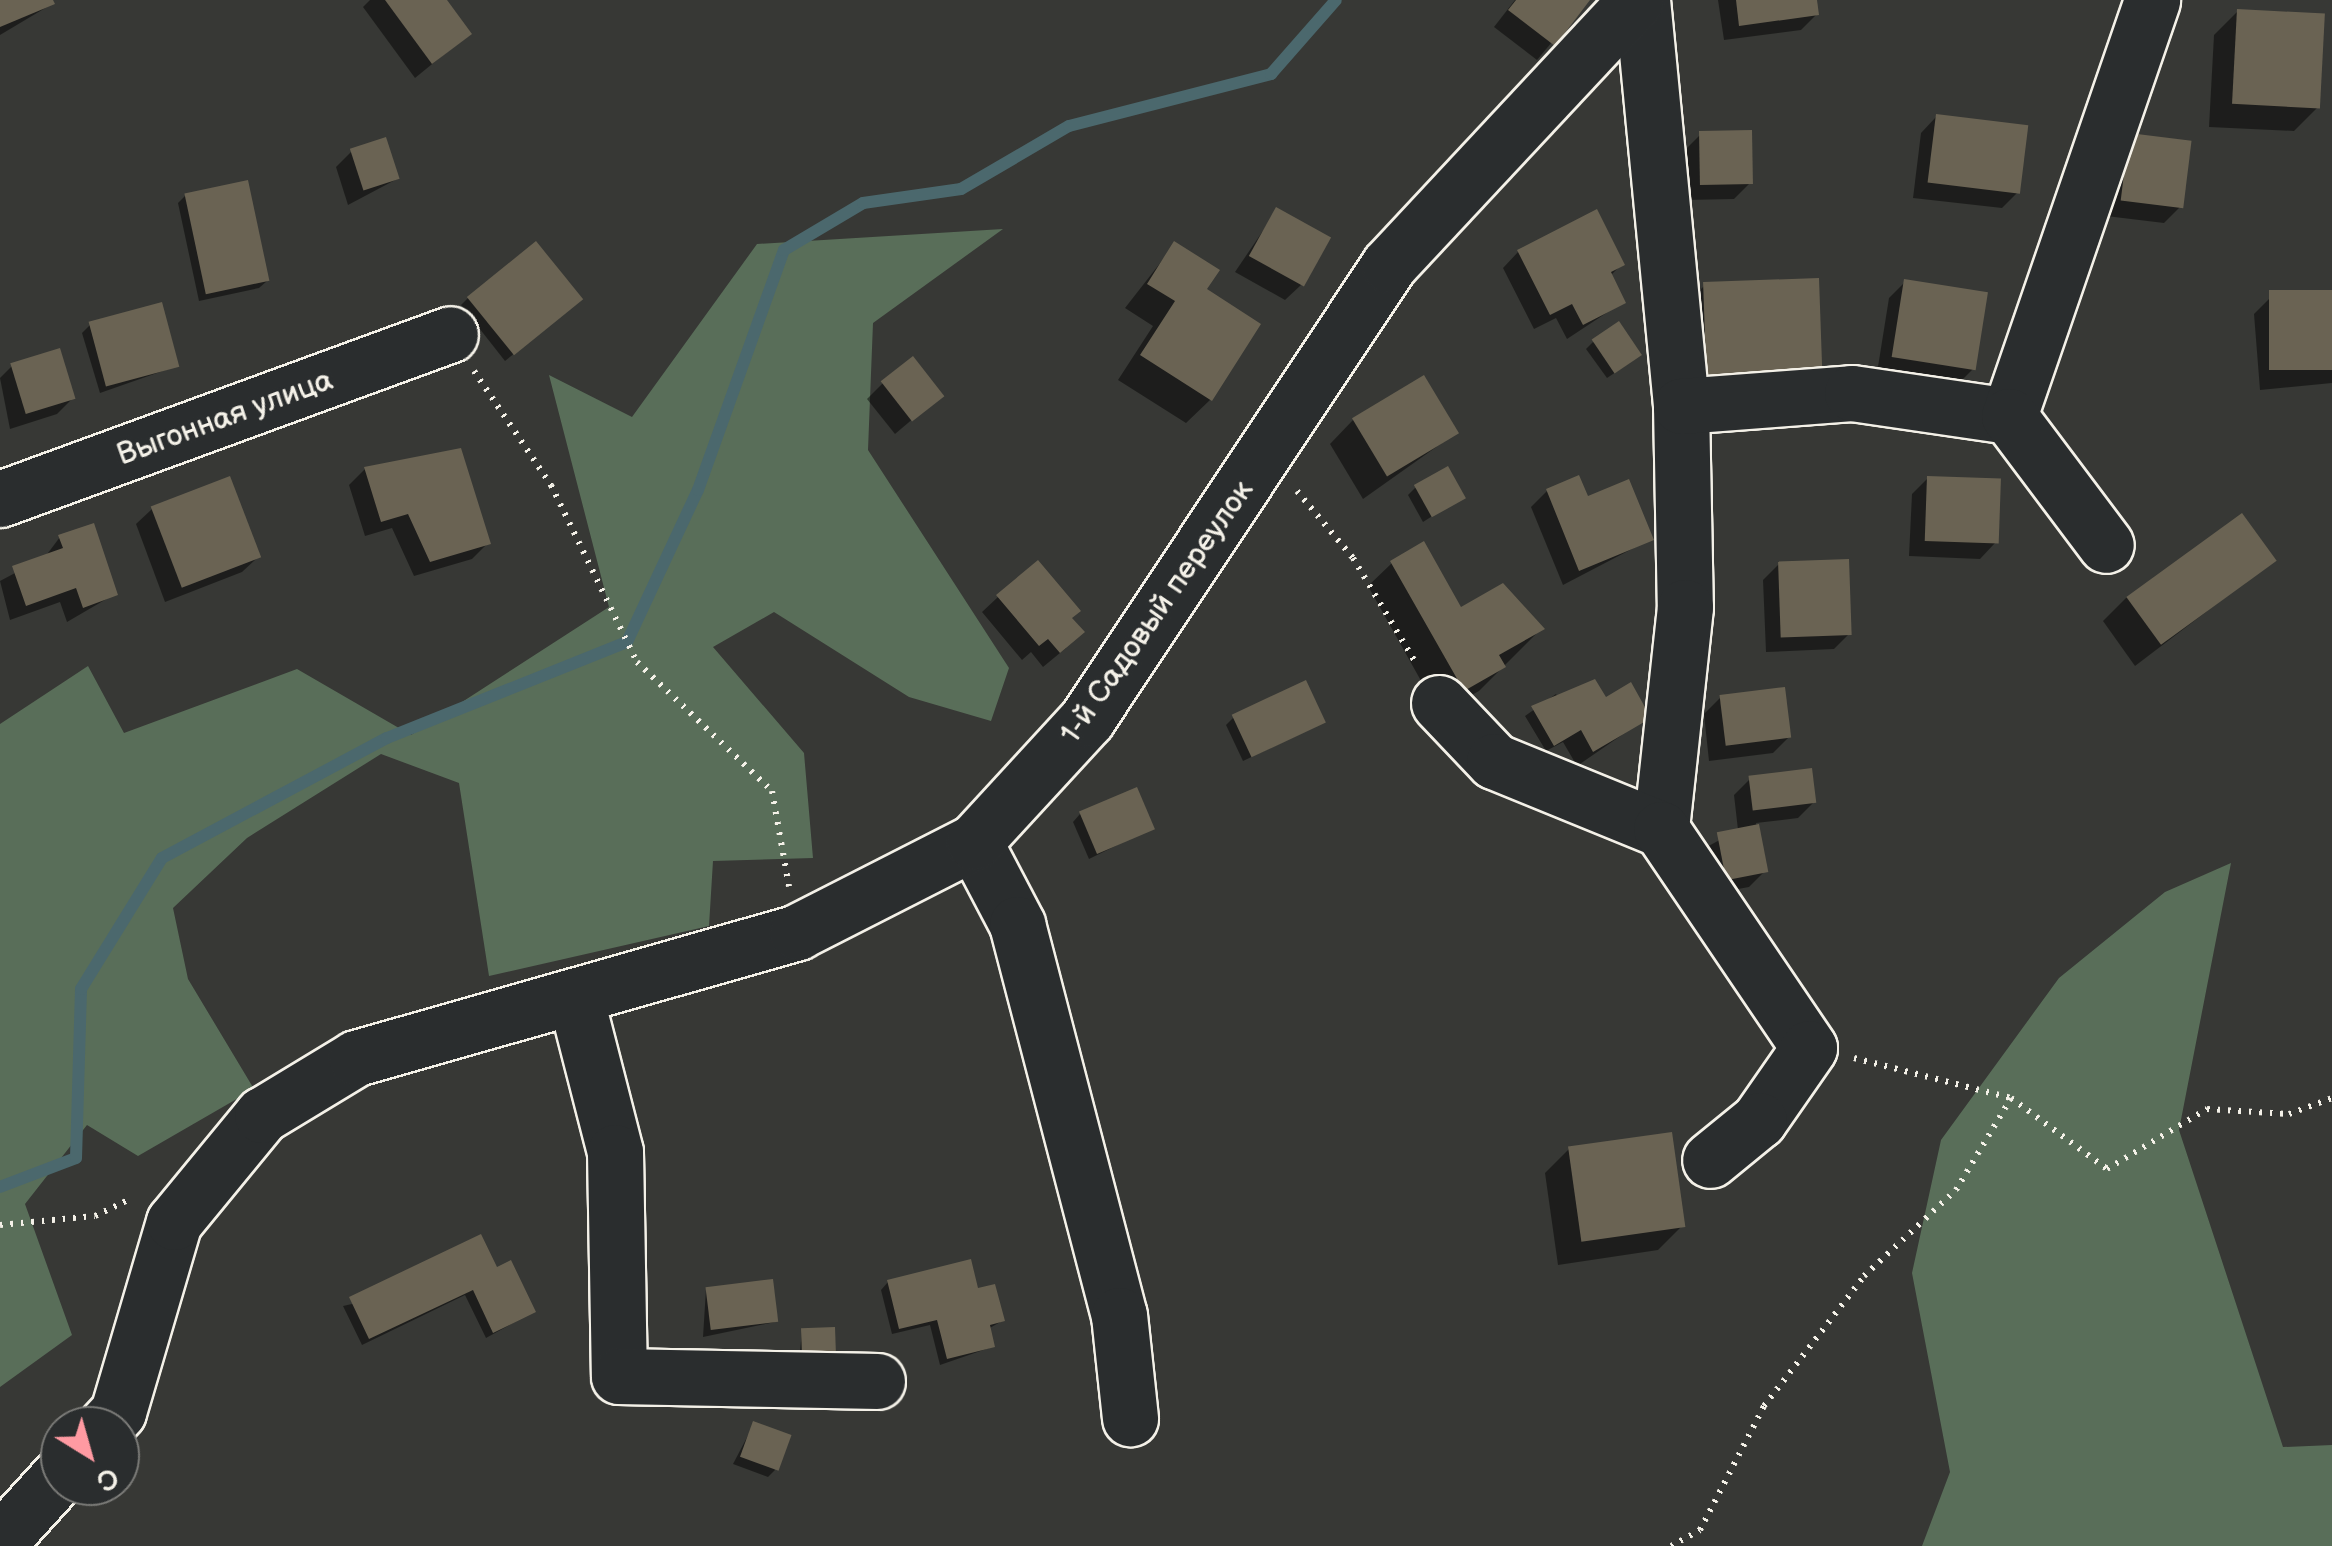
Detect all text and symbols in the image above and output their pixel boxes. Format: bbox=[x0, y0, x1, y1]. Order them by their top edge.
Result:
street label: Выгонная улица bbox=[112, 362, 338, 474]
street label: 1-й Садовый переулок bbox=[1053, 474, 1261, 750]
north arrow bbox=[40, 1406, 140, 1506]
text: С bbox=[89, 1460, 125, 1498]

